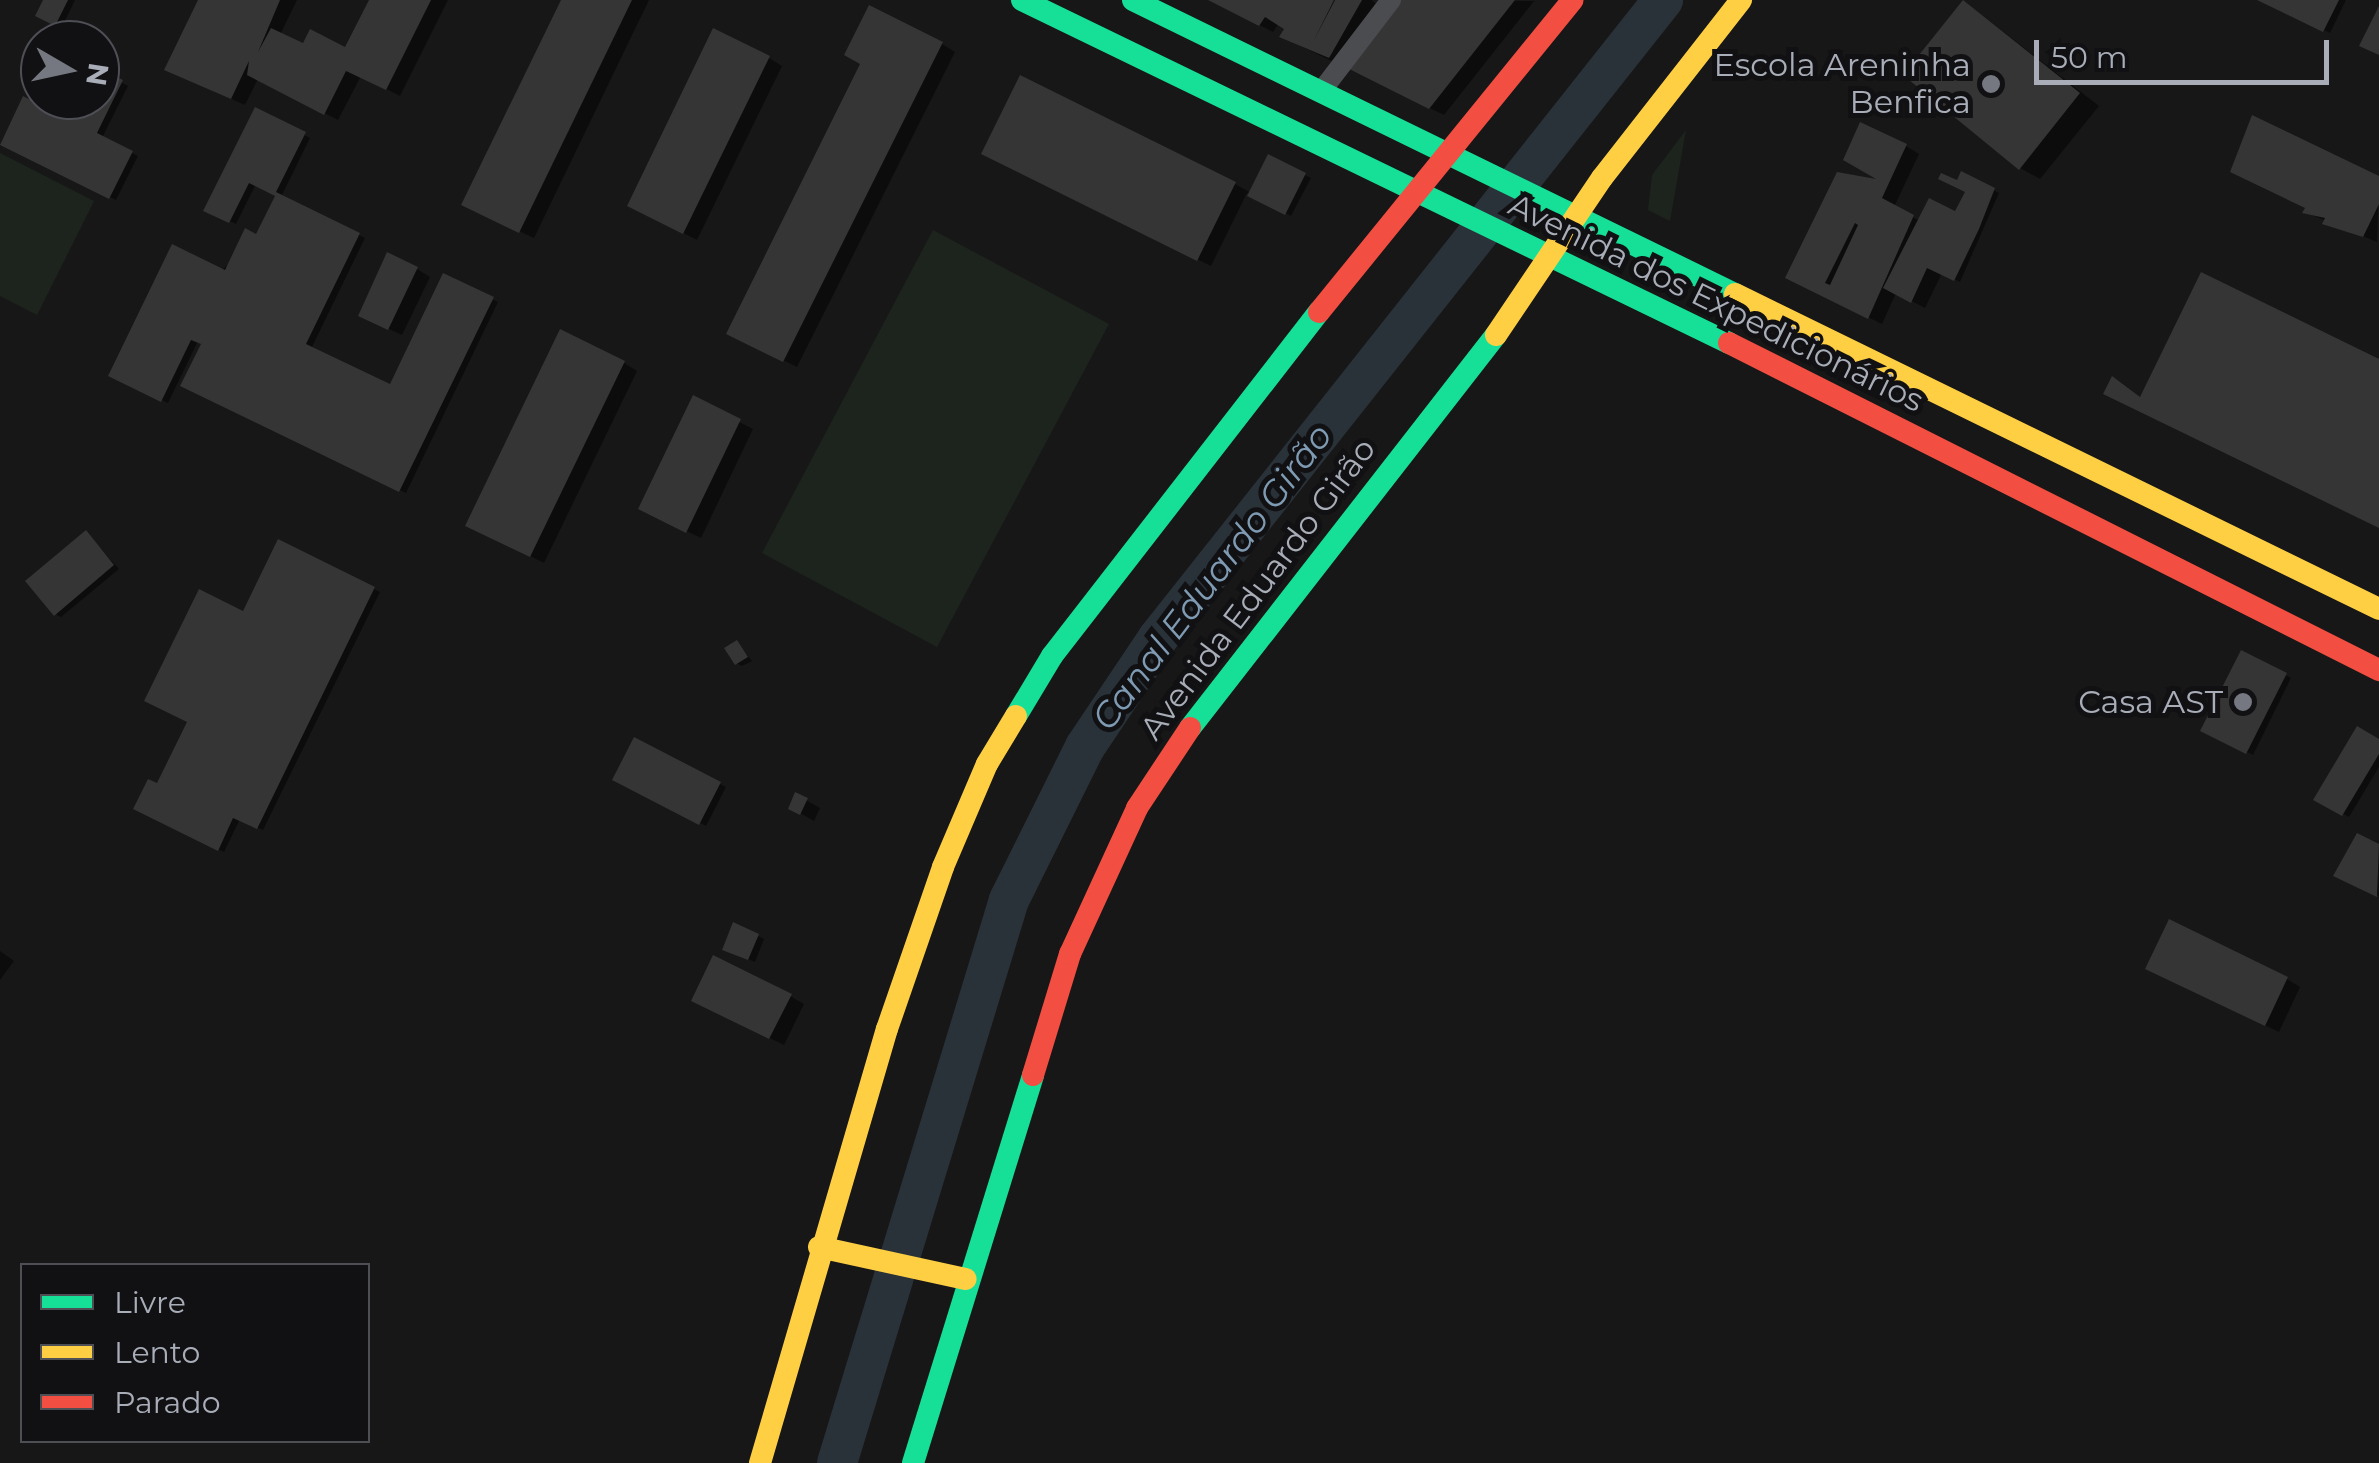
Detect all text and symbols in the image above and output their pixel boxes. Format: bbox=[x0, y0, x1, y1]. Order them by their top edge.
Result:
north arrow bbox=[20, 20, 120, 120]
scale bar bbox=[2039, 20, 2334, 82]
text: 50 m bbox=[2051, 39, 2128, 76]
place label: Escola Areninha Benfica bbox=[1713, 47, 1971, 122]
text: N bbox=[79, 61, 116, 88]
marker: Escola Areninha Benfica bbox=[1980, 73, 2002, 95]
street label: Avenida dos Expedicionários bbox=[1502, 186, 1930, 420]
water label: Canal Eduardo Girão bbox=[1083, 416, 1341, 738]
street label: Avenida Eduardo Girão bbox=[1132, 431, 1384, 747]
place label: Casa AST bbox=[2078, 683, 2223, 721]
marker: Casa AST bbox=[2232, 691, 2254, 713]
legend bbox=[20, 1263, 370, 1443]
text: Livre bbox=[114, 1284, 186, 1321]
text: Lento bbox=[114, 1334, 200, 1371]
text: Parado bbox=[114, 1384, 220, 1421]

